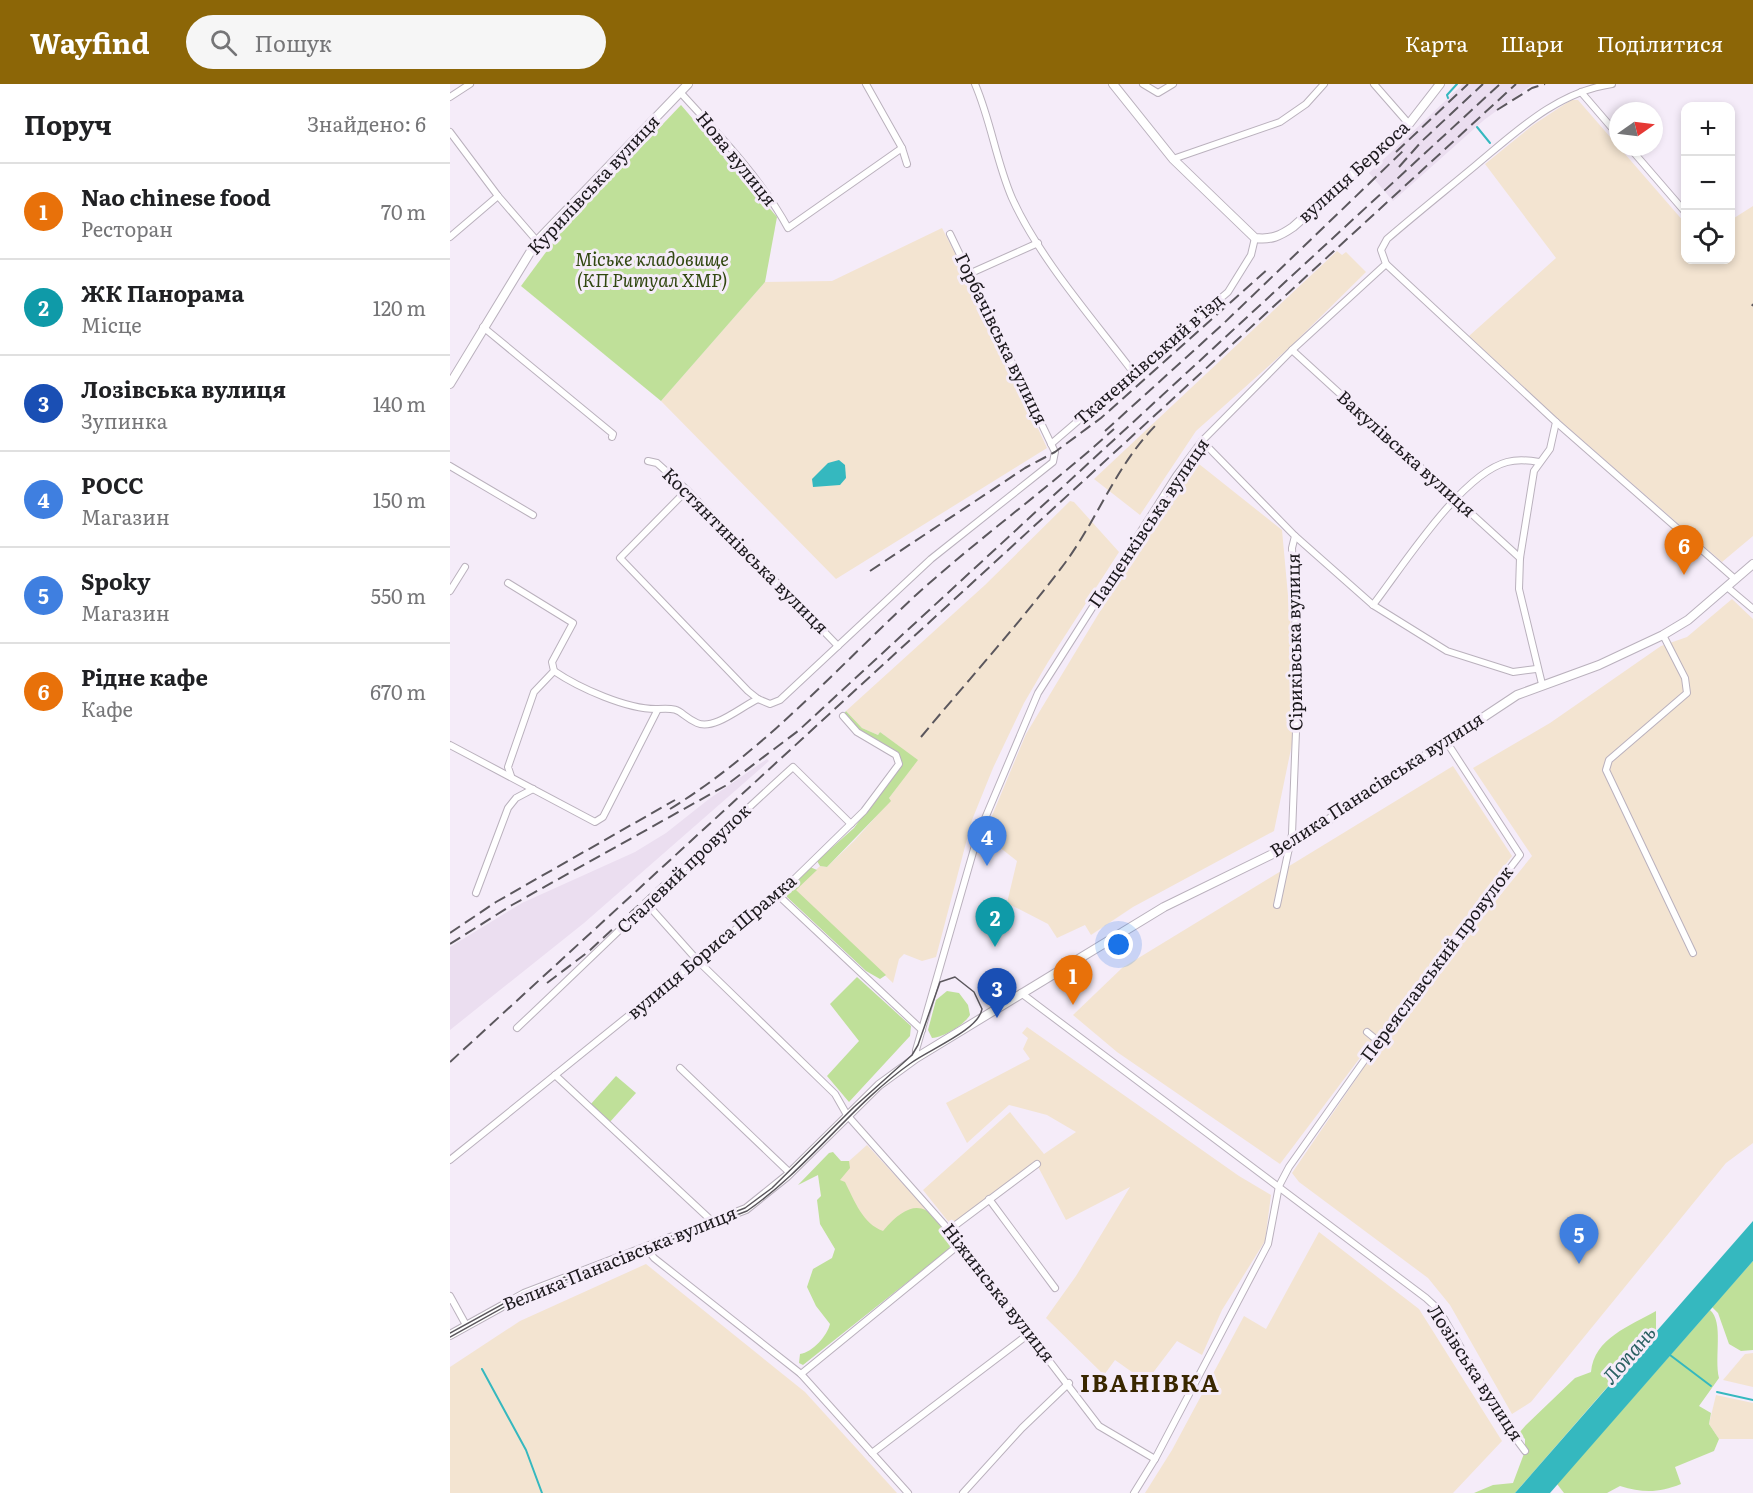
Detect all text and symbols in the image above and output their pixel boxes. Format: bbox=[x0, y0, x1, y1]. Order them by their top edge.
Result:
search box bbox=[186, 15, 606, 69]
text: Wayfind bbox=[30, 21, 150, 63]
icon: search bbox=[207, 26, 240, 59]
text: Пошук bbox=[255, 26, 332, 59]
text: Карта bbox=[1405, 27, 1468, 58]
text: Шари bbox=[1501, 27, 1564, 58]
text: Поділитися bbox=[1597, 27, 1723, 58]
north arrow bbox=[1609, 102, 1663, 156]
map controls bbox=[1681, 102, 1735, 264]
button: + bbox=[1681, 102, 1735, 156]
text: Поруч bbox=[24, 104, 112, 143]
street label: Нова вулиця bbox=[690, 105, 784, 211]
text: Знайдено: 6 bbox=[307, 108, 426, 138]
street label: Курилівська вулиця bbox=[521, 108, 665, 260]
street label: вулиця Беркоса bbox=[1291, 113, 1415, 228]
button: − bbox=[1681, 156, 1735, 210]
text: Nao chinese food bbox=[81, 180, 271, 213]
text: 1 bbox=[39, 196, 48, 226]
text: 70 m bbox=[381, 196, 426, 226]
button: locate bbox=[1681, 210, 1735, 264]
text: Ресторан bbox=[81, 213, 173, 243]
park label: Міське кладовище (КП Ритуал ХМР) bbox=[575, 245, 729, 293]
street label: Горбачівська вулиця bbox=[949, 248, 1056, 429]
text: ЖК Панорама bbox=[81, 276, 244, 309]
street label: Ткаченківський в'їзд bbox=[1067, 286, 1229, 431]
text: 2 bbox=[38, 292, 49, 322]
text: 120 m bbox=[373, 292, 426, 322]
text: Місце bbox=[81, 309, 142, 339]
text: Лозівська вулиця bbox=[81, 372, 286, 405]
street label: Вакулівська вулиця bbox=[1332, 383, 1482, 523]
text: 3 bbox=[38, 388, 49, 418]
text: 140 m bbox=[373, 388, 426, 418]
text: Зупинка bbox=[81, 405, 168, 435]
street label: Пащенківська вулиця bbox=[1081, 432, 1215, 613]
street label: Костянтинівська вулиця bbox=[657, 461, 835, 639]
text: РОСС bbox=[81, 468, 144, 501]
text: 4 bbox=[37, 484, 50, 514]
text: 150 m bbox=[373, 484, 426, 514]
text: Магазин bbox=[81, 501, 170, 531]
pin: 6 bbox=[1664, 526, 1704, 575]
street label: Сіриківська вулиця bbox=[1278, 553, 1309, 731]
text: Spoky bbox=[81, 564, 151, 597]
text: 5 bbox=[38, 580, 49, 610]
text: 550 m bbox=[371, 580, 426, 610]
text: Магазин bbox=[81, 597, 170, 627]
text: Рідне кафе bbox=[81, 660, 208, 693]
text: 6 bbox=[38, 676, 49, 706]
text: 670 m bbox=[370, 676, 426, 706]
text: Кафе bbox=[81, 693, 133, 723]
street label: Велика Панасівська вулиця bbox=[1264, 704, 1488, 863]
street label: Сталевий провулок bbox=[610, 796, 756, 939]
pin: 4 bbox=[968, 816, 1006, 866]
street label: Переяславський провулок bbox=[1353, 859, 1519, 1067]
street label: вулиця Бориса Шрамка bbox=[620, 867, 802, 1025]
pin: 2 bbox=[976, 898, 1014, 947]
your location bbox=[1104, 930, 1133, 959]
pin: 1 bbox=[1054, 956, 1092, 1005]
pin: 3 bbox=[978, 968, 1016, 1018]
street label: Велика Панасівська вулиця bbox=[499, 1198, 740, 1317]
pin: 5 bbox=[1560, 1214, 1598, 1264]
street label: Ніжинська вулиця bbox=[936, 1217, 1062, 1367]
street label: Лозівська вулиця bbox=[1422, 1298, 1531, 1446]
water label: Лопань bbox=[1594, 1318, 1661, 1390]
district label: ІВАНІВКА bbox=[1080, 1364, 1220, 1399]

